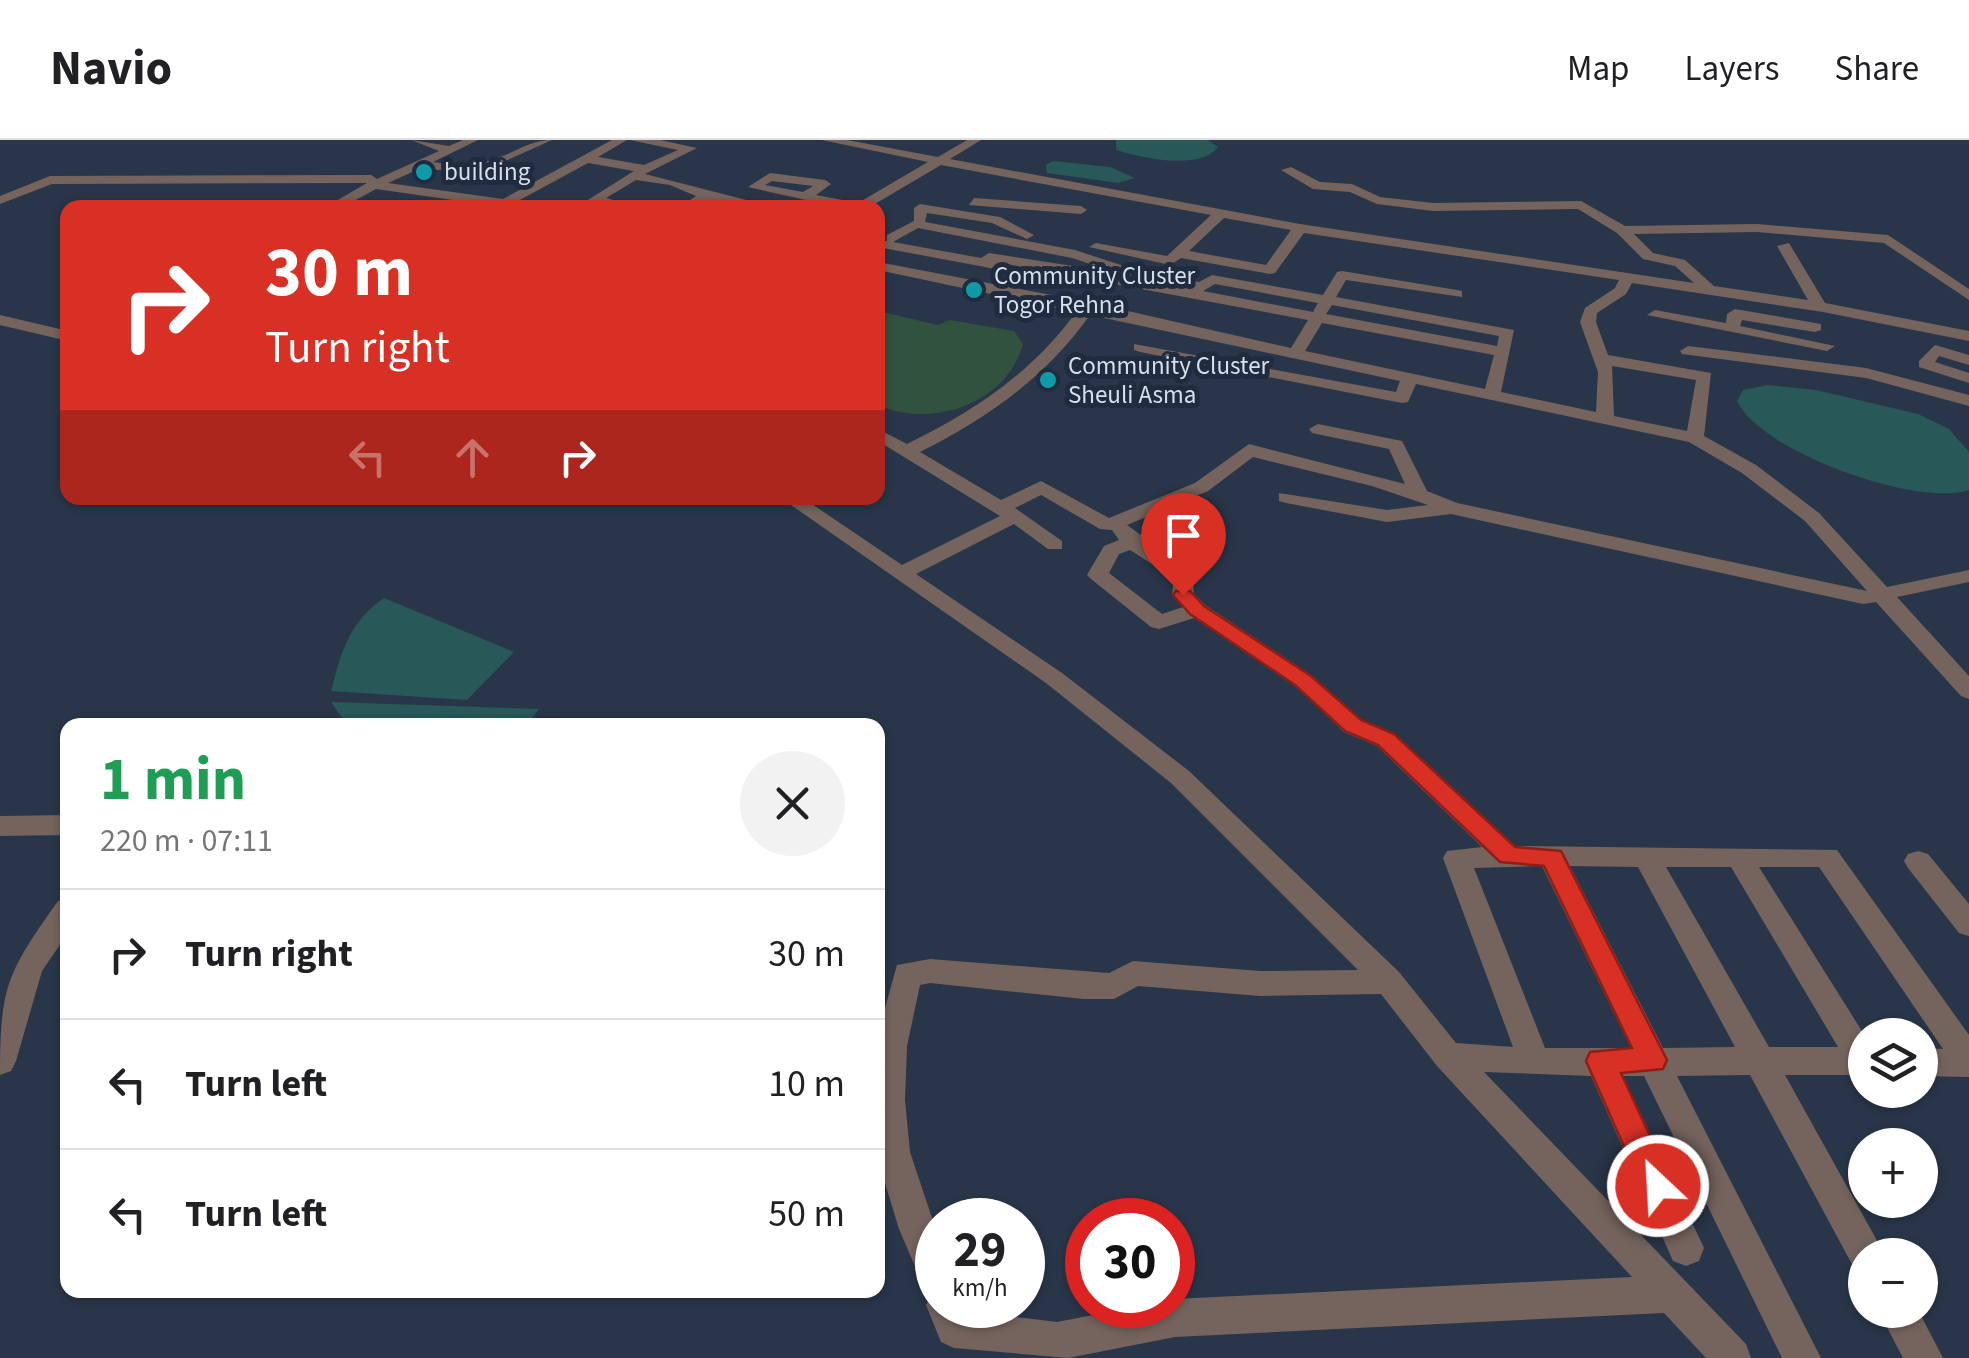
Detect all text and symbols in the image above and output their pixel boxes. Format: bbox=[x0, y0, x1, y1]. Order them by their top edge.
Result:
text: Navio bbox=[50, 35, 172, 103]
text: Map bbox=[1567, 44, 1630, 94]
text: Layers bbox=[1685, 44, 1779, 94]
text: Share bbox=[1834, 44, 1919, 94]
place label: building bbox=[444, 154, 531, 190]
marker: building bbox=[413, 161, 435, 183]
text: 30 m bbox=[265, 223, 413, 323]
icon: right bbox=[100, 240, 230, 370]
place label: Community Cluster Togor Rehna bbox=[994, 258, 1196, 323]
marker: Community Cluster Togor Rehna bbox=[963, 279, 985, 301]
text: Turn right bbox=[265, 316, 450, 380]
place label: Community Cluster Sheuli Asma bbox=[1068, 348, 1270, 413]
marker: Community Cluster Sheuli Asma bbox=[1037, 369, 1059, 391]
icon: left bbox=[340, 430, 395, 485]
icon: ahead bbox=[445, 430, 500, 485]
icon: right bbox=[550, 430, 605, 485]
pin bbox=[1141, 493, 1226, 596]
icon: arrive bbox=[1156, 508, 1211, 563]
text: 1 min bbox=[100, 738, 246, 823]
button: close bbox=[740, 751, 845, 856]
text: 220 m · 07:11 bbox=[100, 818, 273, 864]
icon: right bbox=[100, 927, 155, 982]
text: Turn right bbox=[185, 927, 353, 981]
text: 30 m bbox=[768, 927, 845, 981]
map controls bbox=[1848, 1018, 1938, 1328]
button: layers bbox=[1848, 1018, 1938, 1108]
icon: left bbox=[100, 1057, 155, 1112]
text: Turn left bbox=[185, 1057, 327, 1111]
text: 10 m bbox=[768, 1057, 845, 1111]
button: + bbox=[1848, 1128, 1938, 1218]
position arrow bbox=[1606, 1134, 1710, 1238]
icon: left bbox=[100, 1187, 155, 1242]
text: Turn left bbox=[185, 1187, 327, 1241]
text: 50 m bbox=[768, 1187, 845, 1241]
speed limit sign: 30 bbox=[1065, 1198, 1195, 1328]
text: 29 bbox=[954, 1215, 1006, 1286]
button: − bbox=[1848, 1238, 1938, 1328]
text: km/h bbox=[952, 1270, 1008, 1306]

